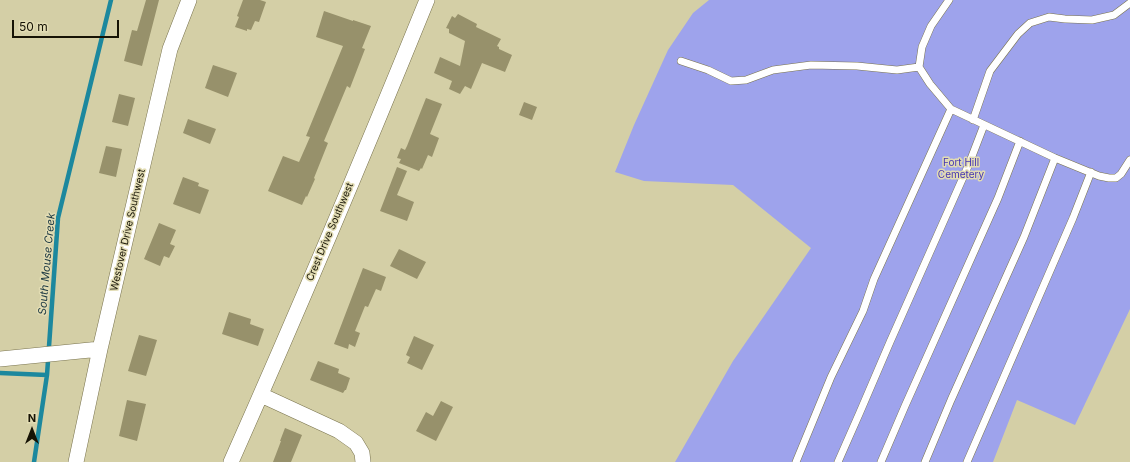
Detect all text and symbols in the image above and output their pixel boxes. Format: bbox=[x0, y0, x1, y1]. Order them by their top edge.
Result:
scale bar bbox=[14, 12, 121, 38]
text: 50 m bbox=[19, 19, 48, 34]
park label: Fort Hill Cemetery bbox=[938, 157, 984, 180]
street label: Westover Drive Southwest bbox=[108, 168, 148, 292]
street label: Crest Drive Southwest bbox=[304, 181, 356, 283]
water label: South Mouse Creek bbox=[36, 212, 58, 316]
north arrow bbox=[12, 410, 52, 450]
text: N bbox=[28, 411, 36, 425]

